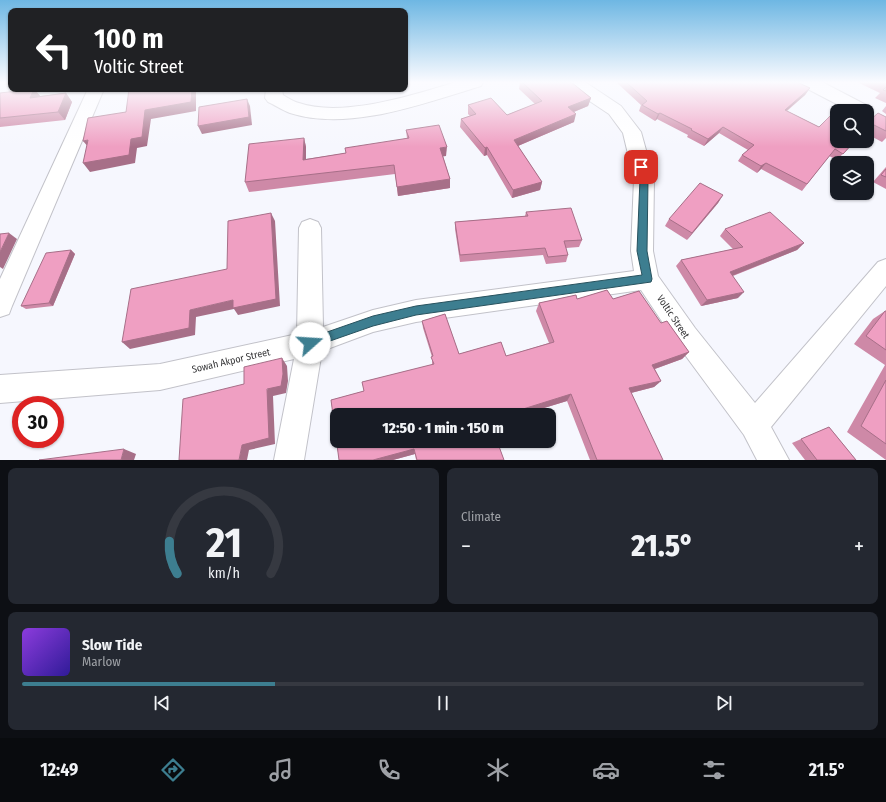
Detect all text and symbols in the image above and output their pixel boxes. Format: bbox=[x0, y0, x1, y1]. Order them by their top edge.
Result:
text: 100 m bbox=[94, 22, 164, 55]
icon: left bbox=[28, 24, 80, 76]
text: Voltic Street bbox=[94, 56, 184, 78]
map controls bbox=[830, 104, 874, 200]
button: search bbox=[830, 104, 874, 148]
pin bbox=[624, 150, 658, 184]
icon: arrive bbox=[630, 156, 652, 178]
button: layers bbox=[830, 156, 874, 200]
street label: Voltic Street bbox=[654, 293, 692, 342]
position arrow bbox=[289, 322, 331, 364]
street label: Sowah Akpor Street bbox=[191, 346, 272, 376]
speed limit sign: 30 bbox=[12, 396, 64, 448]
text: 12:50 · 1 min · 150 m bbox=[382, 419, 504, 437]
text: Climate bbox=[461, 509, 501, 524]
text: 21 bbox=[204, 518, 242, 568]
text: 21.5° bbox=[631, 528, 694, 564]
text: − bbox=[461, 533, 471, 560]
text: + bbox=[854, 533, 864, 560]
text: km/h bbox=[208, 565, 239, 582]
text: Slow Tide bbox=[82, 636, 142, 654]
text: Marlow bbox=[82, 654, 121, 669]
icon: previous bbox=[151, 692, 173, 714]
icon: pause bbox=[432, 692, 454, 714]
icon: next bbox=[713, 692, 735, 714]
icon: directions bbox=[159, 756, 187, 784]
icon: music bbox=[267, 756, 295, 784]
icon: phone bbox=[375, 756, 403, 784]
icon: climate bbox=[484, 756, 512, 784]
icon: car bbox=[592, 756, 620, 784]
icon: filters bbox=[700, 756, 728, 784]
text: 12:49 bbox=[40, 759, 78, 781]
text: 21.5° bbox=[809, 759, 846, 781]

